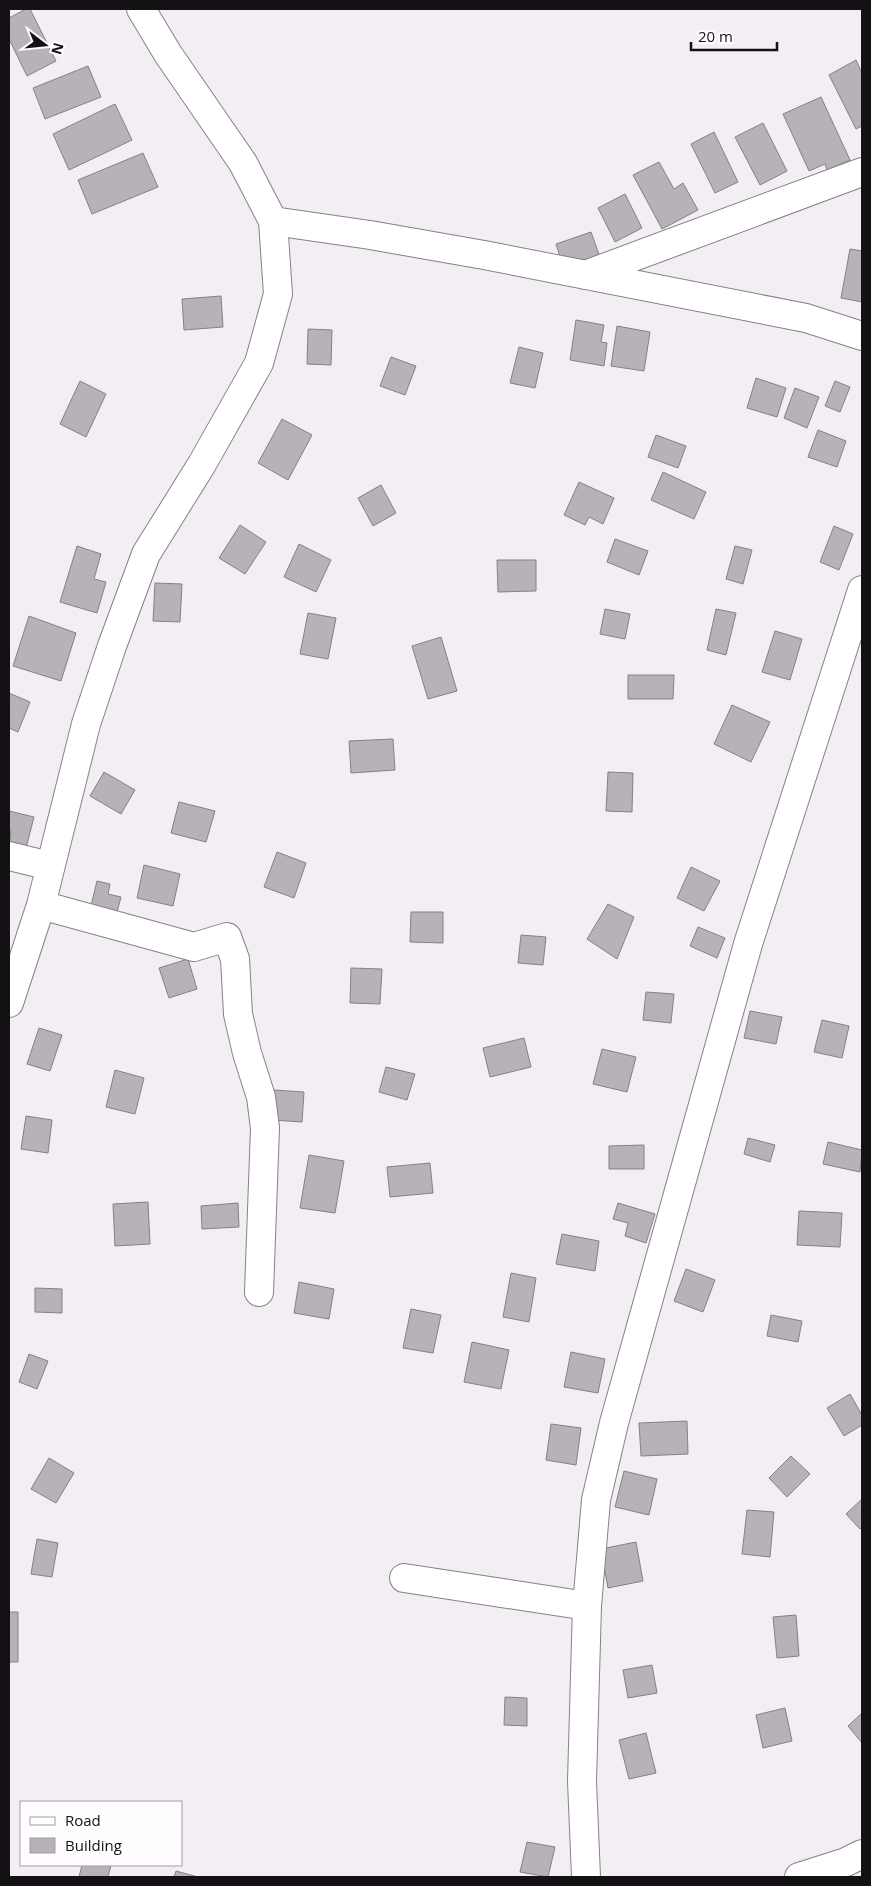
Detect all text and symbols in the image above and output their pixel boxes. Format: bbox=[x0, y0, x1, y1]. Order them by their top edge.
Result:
north arrow bbox=[20, 20, 70, 70]
scale bar bbox=[691, 20, 777, 52]
text: 20 m bbox=[698, 26, 733, 46]
text: N bbox=[47, 41, 69, 57]
legend bbox=[20, 1801, 182, 1866]
text: Road bbox=[65, 1810, 101, 1830]
text: Building bbox=[65, 1835, 122, 1855]

